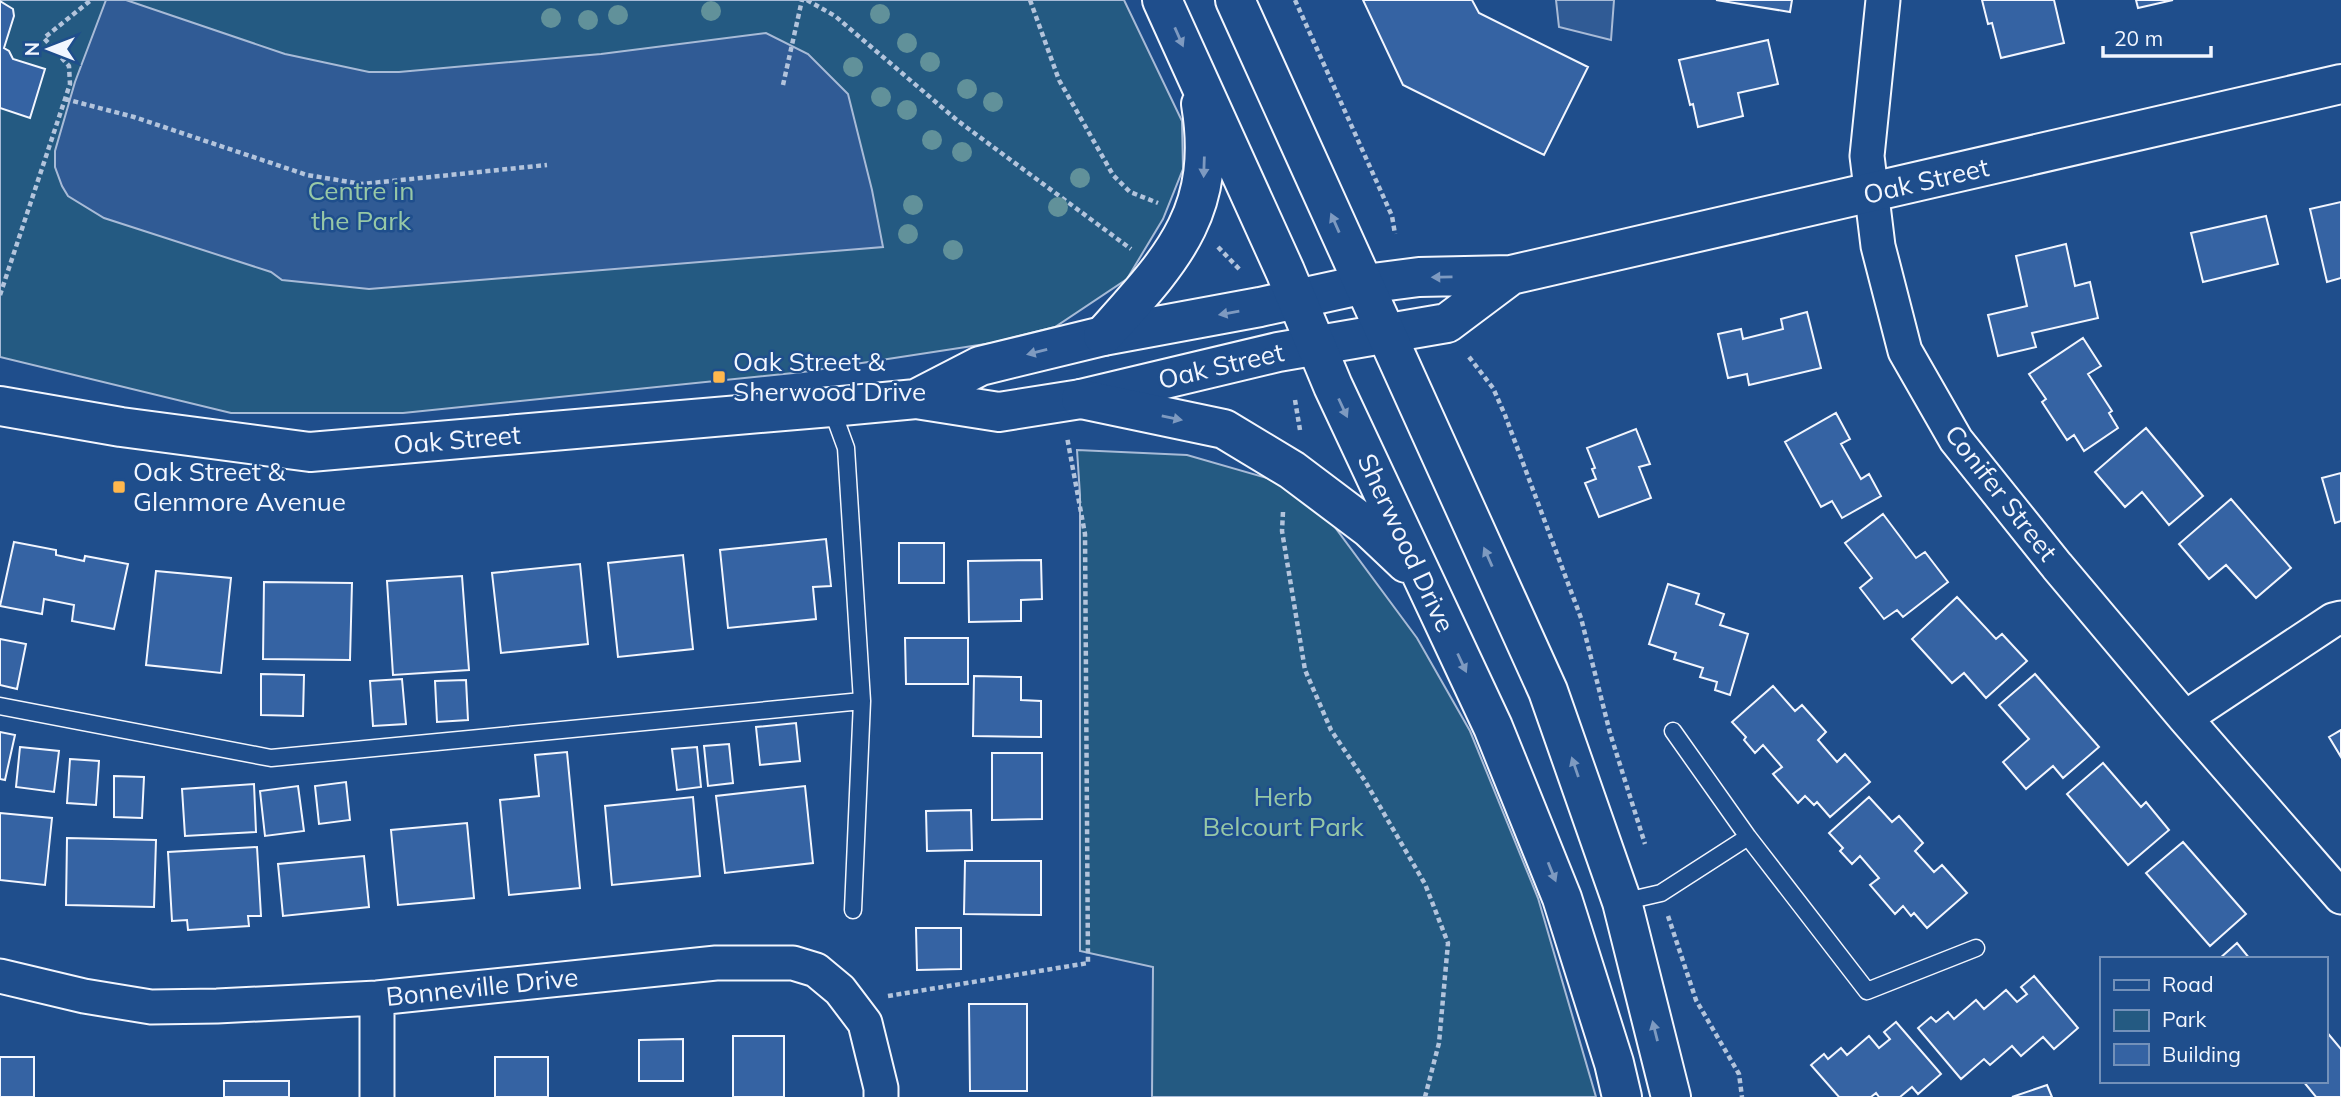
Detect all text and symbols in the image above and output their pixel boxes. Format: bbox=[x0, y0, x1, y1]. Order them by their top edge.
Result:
north arrow bbox=[14, 14, 84, 84]
scale bar bbox=[2103, 14, 2212, 58]
text: 20 m bbox=[2114, 25, 2163, 51]
one-way arrow bbox=[1173, 27, 1185, 47]
text: N bbox=[20, 42, 44, 56]
street label: Oak Street bbox=[1860, 150, 1992, 211]
one-way arrow bbox=[1198, 156, 1209, 178]
park label: Centre in the Park bbox=[308, 174, 414, 237]
one-way arrow bbox=[1329, 212, 1340, 233]
one-way arrow bbox=[1431, 271, 1453, 282]
one-way arrow bbox=[1218, 307, 1240, 318]
street label: Oak Street bbox=[1155, 335, 1287, 396]
place label: Oak Street & Sherwood Drive bbox=[733, 345, 926, 408]
one-way arrow bbox=[1026, 347, 1048, 358]
marker: Oak Street & Sherwood Drive bbox=[711, 369, 727, 385]
one-way arrow bbox=[1337, 398, 1349, 418]
one-way arrow bbox=[1161, 412, 1183, 423]
street label: Oak Street bbox=[392, 417, 522, 462]
street label: Conifer Street bbox=[1938, 418, 2065, 567]
street label: Sherwood Drive bbox=[1351, 448, 1462, 637]
place label: Oak Street & Glenmore Avenue bbox=[133, 455, 346, 518]
marker: Oak Street & Glenmore Avenue bbox=[111, 479, 127, 495]
one-way arrow bbox=[1482, 547, 1494, 567]
one-way arrow bbox=[1456, 653, 1468, 673]
one-way arrow bbox=[1569, 757, 1580, 778]
park label: Herb Belcourt Park bbox=[1202, 780, 1364, 843]
one-way arrow bbox=[1546, 861, 1557, 882]
legend bbox=[2100, 957, 2327, 1083]
street label: Bonneville Drive bbox=[384, 960, 580, 1013]
text: Road bbox=[2162, 971, 2213, 997]
text: Park bbox=[2162, 1006, 2206, 1032]
one-way arrow bbox=[1649, 1020, 1660, 1042]
text: Building bbox=[2162, 1041, 2241, 1067]

